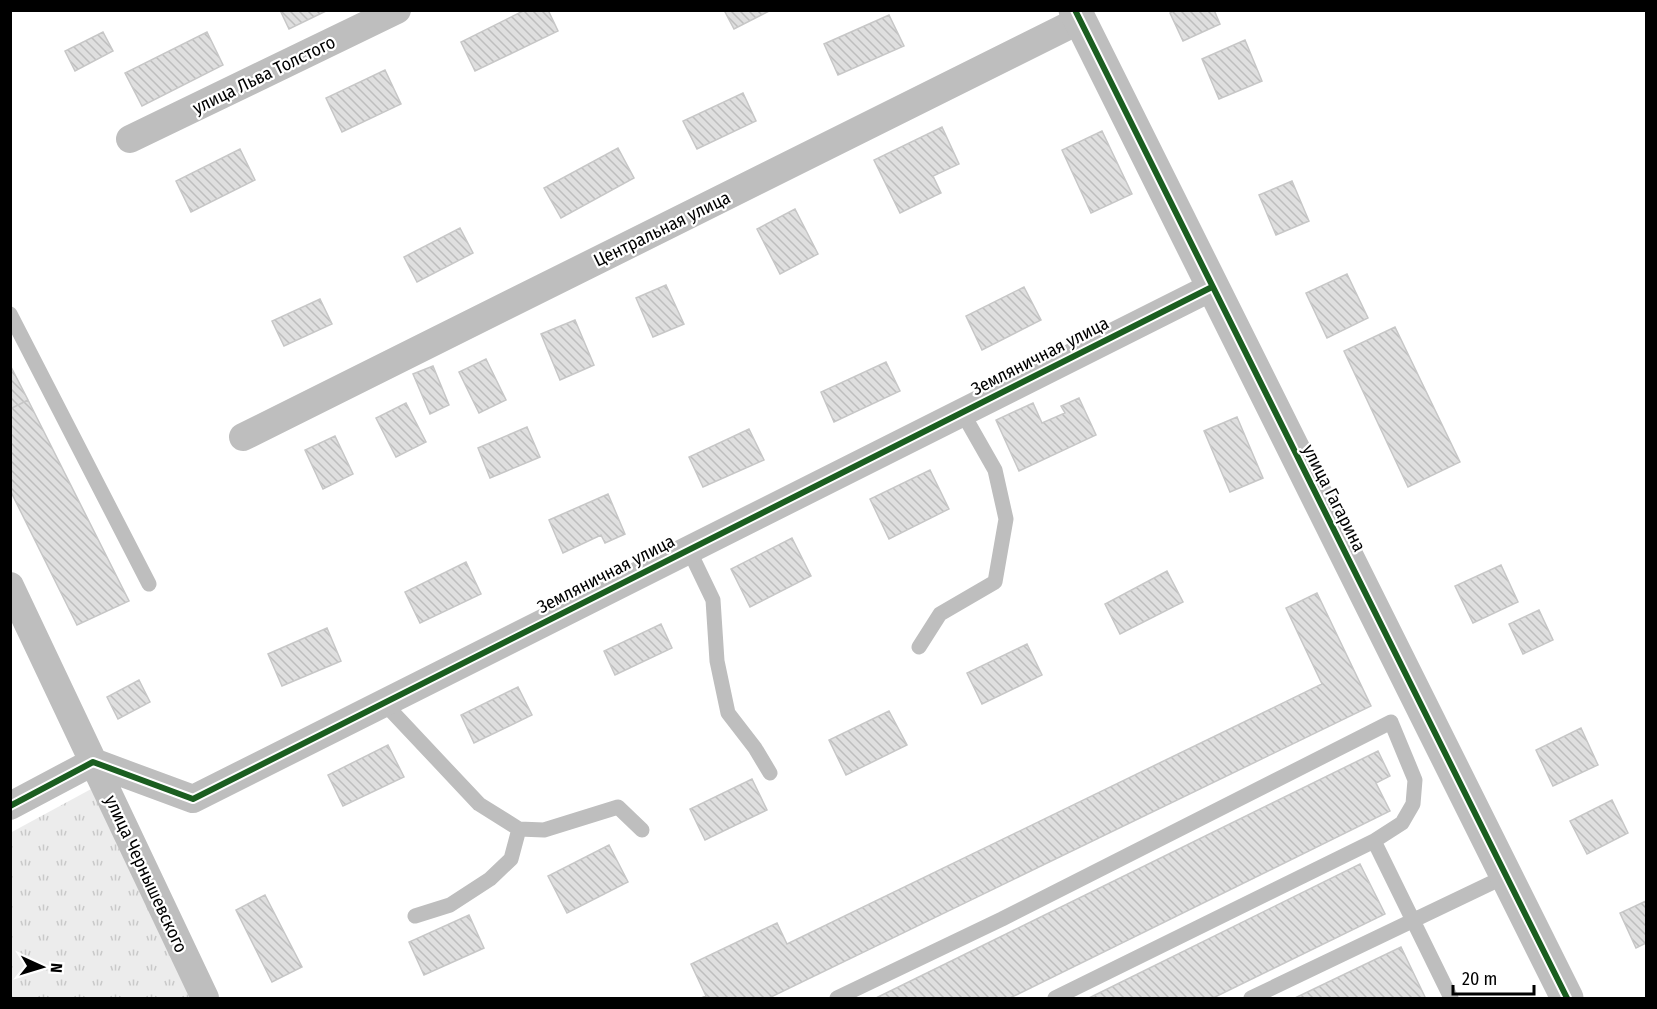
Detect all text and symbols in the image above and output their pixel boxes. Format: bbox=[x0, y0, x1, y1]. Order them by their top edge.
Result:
street label: улица Льва Толстого bbox=[189, 31, 339, 119]
street label: Центральная улица bbox=[590, 186, 734, 272]
street label: Земляничная улица bbox=[968, 312, 1113, 400]
street label: улица Гагарина bbox=[1298, 441, 1371, 555]
street label: Земляничная улица bbox=[534, 530, 679, 618]
street label: улица Чернышевского bbox=[100, 792, 192, 956]
north arrow bbox=[12, 937, 72, 997]
scale bar bbox=[1453, 958, 1534, 996]
text: N bbox=[47, 963, 66, 973]
text: 20 m bbox=[1462, 968, 1497, 990]

